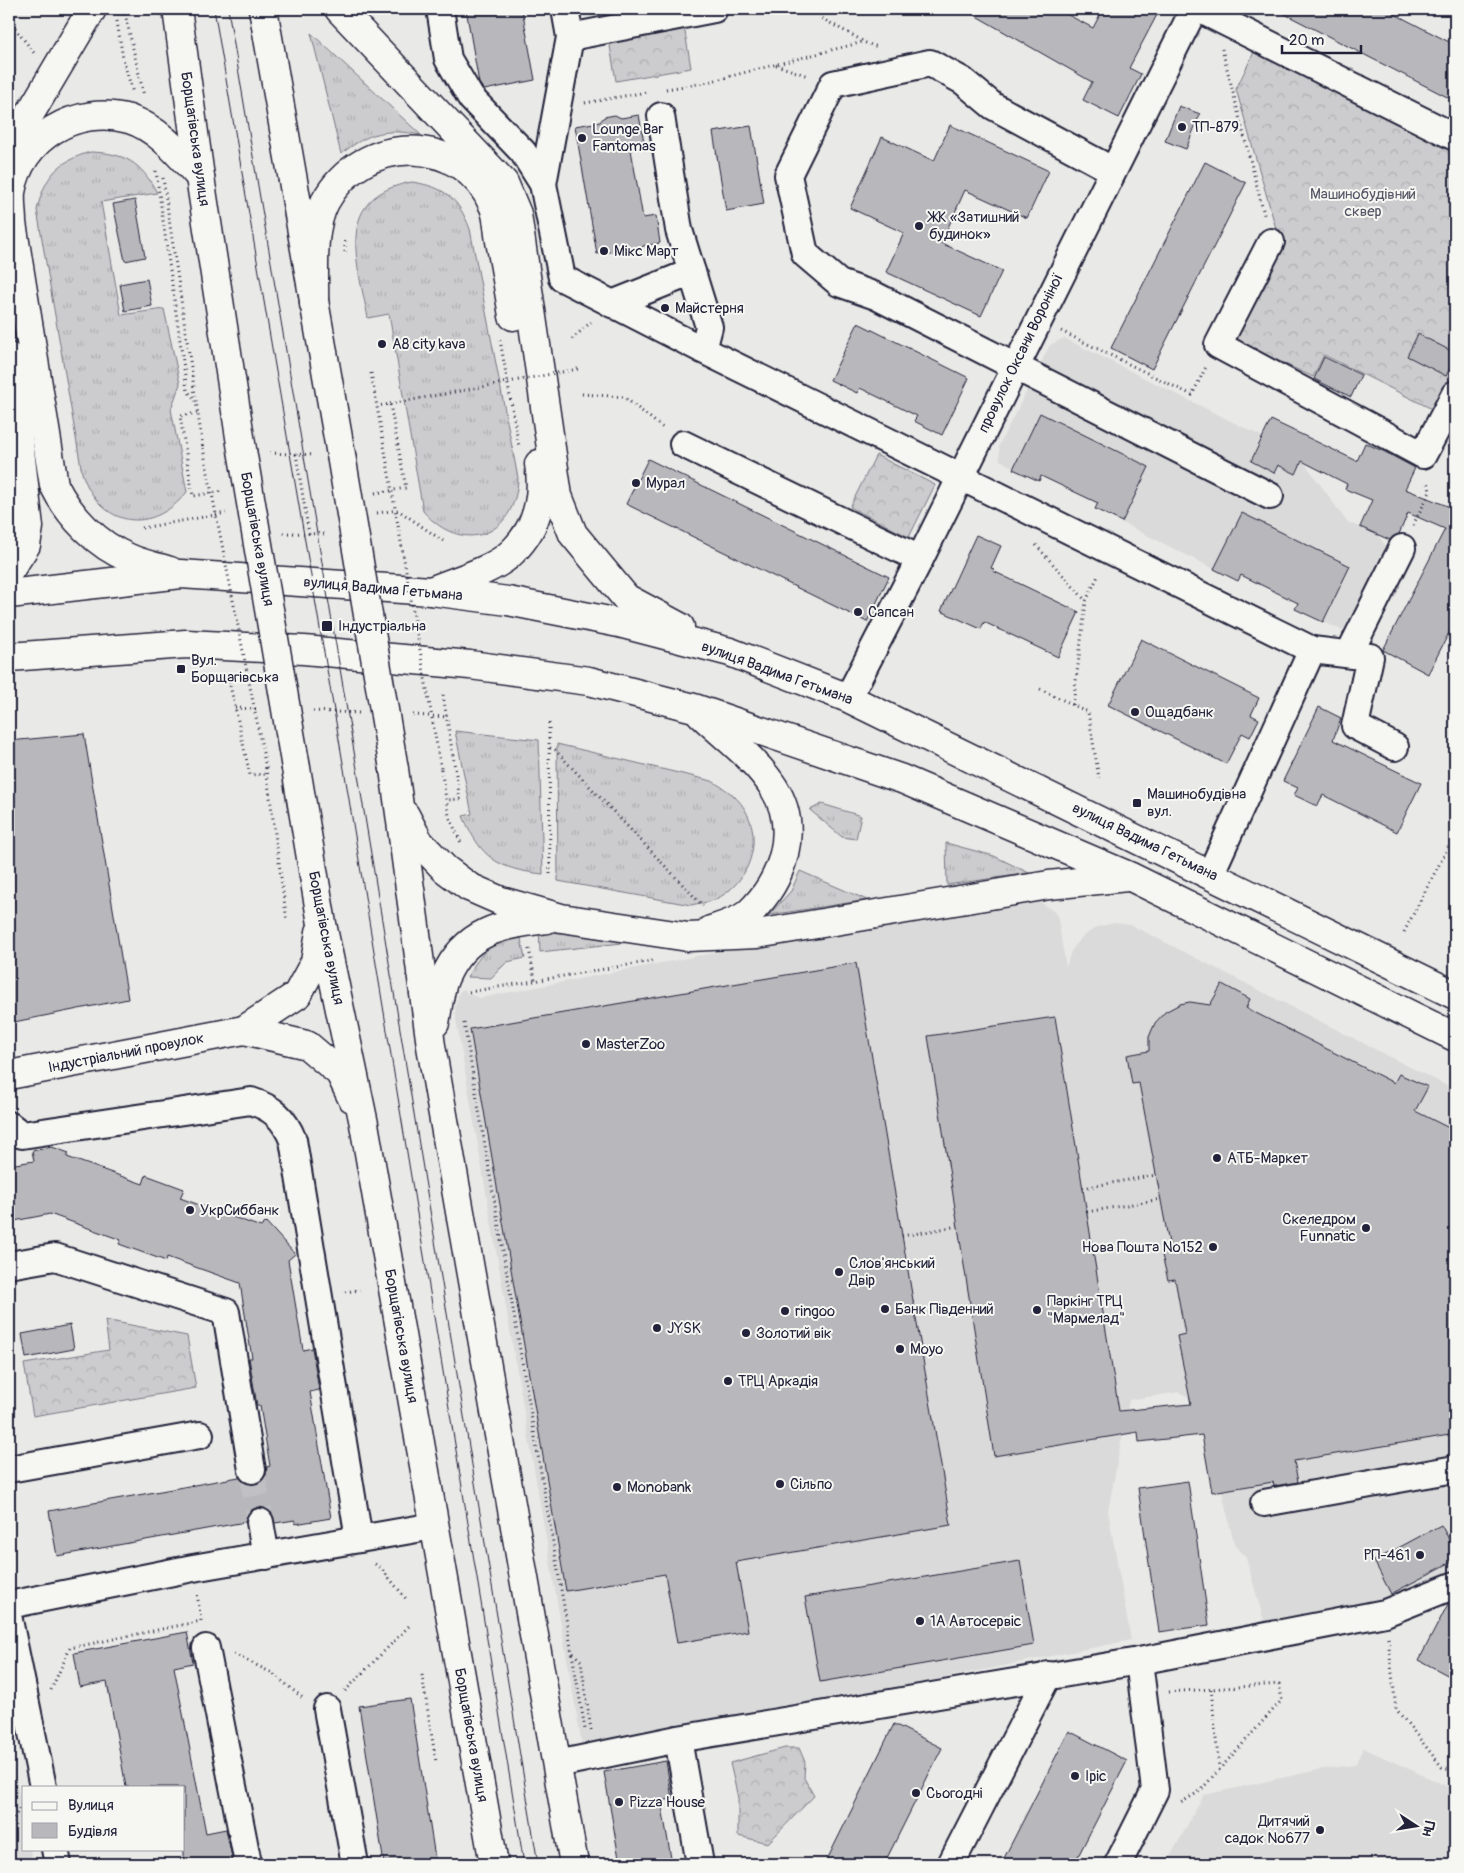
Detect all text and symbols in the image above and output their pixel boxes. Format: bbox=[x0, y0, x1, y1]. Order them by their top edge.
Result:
scale bar bbox=[1282, 22, 1360, 54]
text: 20 m bbox=[1289, 31, 1324, 50]
street label: Борщагівська вулиця bbox=[176, 70, 214, 208]
place label: ТП-879 bbox=[1192, 118, 1239, 137]
place label: Lounge Bar Fantomas bbox=[592, 120, 664, 156]
marker: ТП-879 bbox=[1176, 121, 1188, 133]
marker: Lounge Bar Fantomas bbox=[576, 132, 588, 144]
park label: Машинобудівний сквер bbox=[1310, 185, 1416, 221]
place label: ЖК «Затишний будинок» bbox=[927, 208, 1020, 244]
marker: ЖК «Затишний будинок» bbox=[913, 220, 925, 232]
place label: Мікс Март bbox=[614, 242, 679, 261]
marker: Мікс Март bbox=[598, 245, 610, 257]
street label: провулок Оксани Вороніної bbox=[974, 270, 1068, 436]
place label: Майстерня bbox=[675, 299, 744, 318]
marker: Майстерня bbox=[659, 302, 671, 314]
place label: A8 city kava bbox=[392, 335, 466, 354]
marker: A8 city kava bbox=[376, 338, 388, 350]
street label: Борщагівська вулиця bbox=[236, 471, 278, 607]
place label: Мурал bbox=[646, 474, 685, 493]
marker: Мурал bbox=[630, 477, 642, 489]
street label: вулиця Вадима Гетьмана bbox=[303, 573, 463, 605]
place label: Сапсан bbox=[868, 603, 914, 622]
marker: Сапсан bbox=[852, 606, 864, 618]
place label: Індустріальна bbox=[338, 617, 426, 636]
marker: Індустріальна bbox=[320, 619, 334, 633]
street label: вулиця Вадима Гетьмана bbox=[699, 637, 855, 709]
place label: Вул. Борщагівська bbox=[191, 651, 279, 687]
marker: Вул. Борщагівська bbox=[175, 663, 187, 675]
place label: Ощадбанк bbox=[1145, 703, 1214, 722]
marker: Ощадбанк bbox=[1129, 706, 1141, 718]
place label: Машинобудівна вул. bbox=[1147, 785, 1246, 821]
marker: Машинобудівна вул. bbox=[1131, 797, 1143, 809]
street label: вулиця Вадима Гетьмана bbox=[1069, 798, 1221, 886]
street label: Борщагівська вулиця bbox=[304, 870, 348, 1006]
street label: Індустріальний провулок bbox=[46, 1029, 206, 1077]
place label: MasterZoo bbox=[596, 1035, 665, 1054]
marker: MasterZoo bbox=[580, 1038, 592, 1050]
place label: АТБ-Маркет bbox=[1227, 1149, 1308, 1168]
marker: АТБ-Маркет bbox=[1211, 1152, 1223, 1164]
place label: УкрСиббанк bbox=[200, 1201, 279, 1220]
marker: УкрСиббанк bbox=[184, 1204, 196, 1216]
place label: Скеледром Funnatic bbox=[1282, 1210, 1356, 1246]
marker: Скеледром Funnatic bbox=[1360, 1222, 1372, 1234]
place label: Нова Пошта №152 bbox=[1082, 1238, 1203, 1257]
marker: Нова Пошта №152 bbox=[1207, 1241, 1219, 1253]
place label: Слов'янський Двір bbox=[848, 1254, 935, 1290]
marker: Слов'янський Двір bbox=[833, 1266, 845, 1278]
street label: Борщагівська вулиця bbox=[380, 1268, 422, 1404]
place label: Паркінг ТРЦ "Мармелад" bbox=[1047, 1292, 1125, 1328]
place label: Банк Південний bbox=[895, 1300, 994, 1319]
place label: ringoo bbox=[795, 1302, 835, 1321]
marker: Банк Південний bbox=[879, 1303, 891, 1315]
marker: Паркінг ТРЦ "Мармелад" bbox=[1031, 1304, 1043, 1316]
marker: ringoo bbox=[779, 1305, 791, 1317]
place label: JYSK bbox=[667, 1319, 701, 1338]
marker: JYSK bbox=[651, 1322, 663, 1334]
place label: Золотий вік bbox=[756, 1324, 832, 1343]
marker: Золотий вік bbox=[740, 1327, 752, 1339]
place label: Moyo bbox=[910, 1340, 943, 1359]
marker: Moyo bbox=[894, 1343, 906, 1355]
place label: ТРЦ Аркадія bbox=[738, 1372, 818, 1391]
marker: ТРЦ Аркадія bbox=[722, 1375, 734, 1387]
place label: Сільпо bbox=[790, 1475, 832, 1494]
place label: Monobank bbox=[627, 1478, 692, 1497]
marker: Сільпо bbox=[774, 1478, 786, 1490]
marker: Monobank bbox=[611, 1481, 623, 1493]
place label: РП-461 bbox=[1364, 1546, 1410, 1565]
marker: РП-461 bbox=[1414, 1549, 1426, 1561]
place label: 1А Автосервіс bbox=[930, 1612, 1022, 1631]
marker: 1А Автосервіс bbox=[914, 1615, 926, 1627]
street label: Борщагівська вулиця bbox=[450, 1667, 492, 1803]
place label: Іріс bbox=[1085, 1767, 1107, 1786]
marker: Іріс bbox=[1069, 1770, 1081, 1782]
place label: Сьогодні bbox=[926, 1784, 983, 1803]
legend bbox=[22, 1786, 185, 1850]
marker: Сьогодні bbox=[910, 1787, 922, 1799]
place label: Pizza House bbox=[629, 1793, 706, 1812]
text: Вулиця bbox=[68, 1796, 114, 1815]
marker: Pizza House bbox=[613, 1796, 625, 1808]
north arrow bbox=[1392, 1800, 1442, 1850]
place label: Дитячий садок №677 bbox=[1225, 1812, 1310, 1848]
text: Пн bbox=[1418, 1819, 1438, 1838]
text: Будівля bbox=[68, 1822, 117, 1841]
marker: Дитячий садок №677 bbox=[1314, 1824, 1326, 1836]

